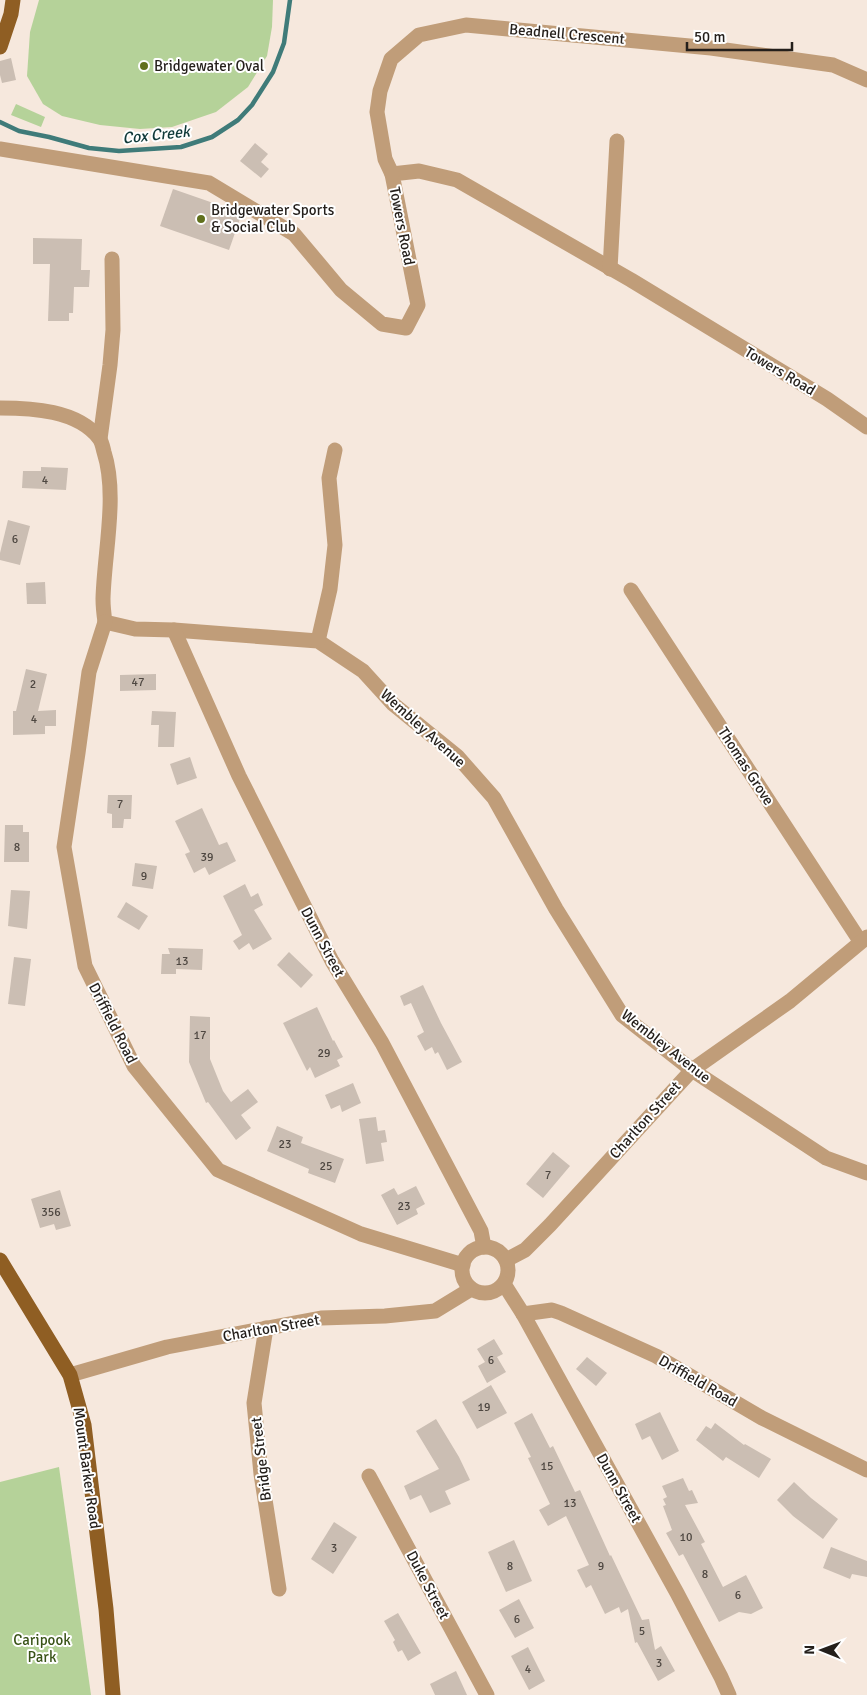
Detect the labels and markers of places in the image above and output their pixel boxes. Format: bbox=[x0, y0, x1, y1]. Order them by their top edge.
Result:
place label: Bridgewater Oval bbox=[154, 57, 264, 75]
marker: Bridgewater Oval bbox=[138, 60, 150, 72]
place label: Bridgewater Sports & Social Club bbox=[211, 201, 335, 236]
marker: Bridgewater Sports & Social Club bbox=[195, 213, 207, 225]

